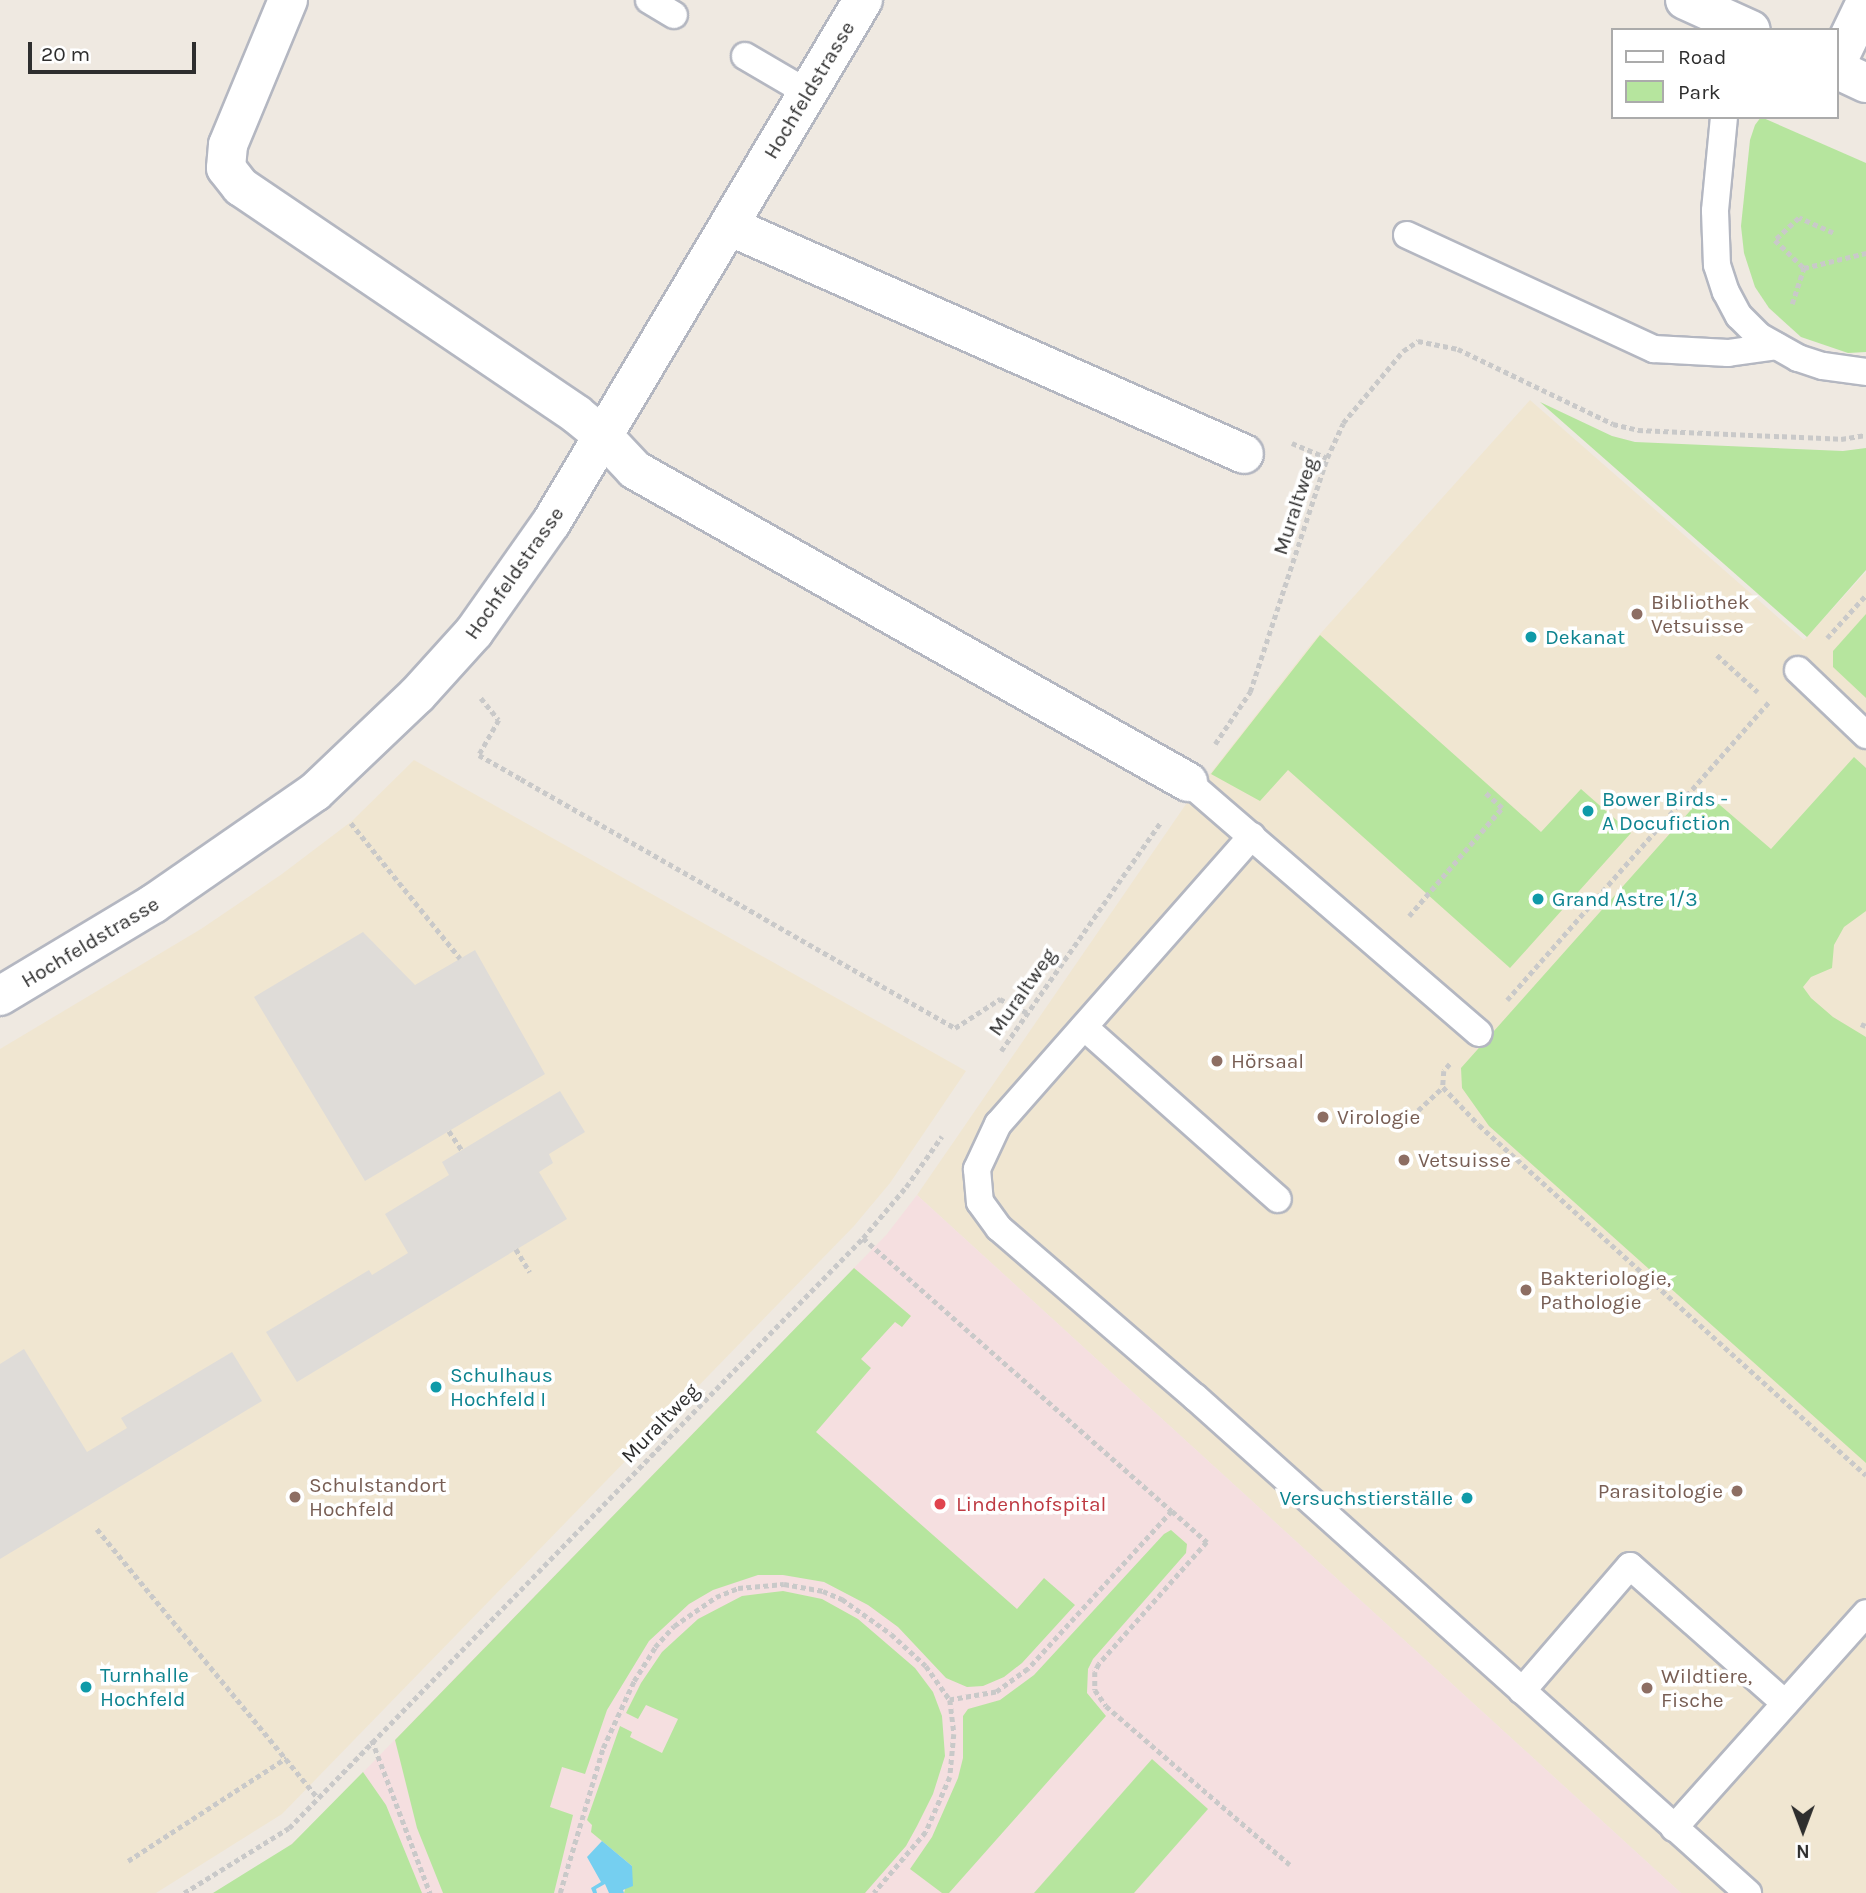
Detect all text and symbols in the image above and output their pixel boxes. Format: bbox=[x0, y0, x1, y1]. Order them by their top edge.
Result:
street label: Hochfeldstrasse bbox=[758, 17, 860, 163]
scale bar bbox=[32, 28, 200, 72]
legend bbox=[1610, 28, 1838, 119]
text: 20 m bbox=[41, 42, 90, 66]
text: Road bbox=[1678, 45, 1726, 69]
text: Park bbox=[1678, 80, 1721, 104]
street label: Muraltweg bbox=[1267, 454, 1323, 558]
street label: Hochfeldstrasse bbox=[459, 502, 569, 644]
place label: Bibliothek Vetsuisse bbox=[1651, 589, 1750, 639]
marker: Bibliothek Vetsuisse bbox=[1629, 606, 1645, 622]
place label: Dekanat bbox=[1545, 624, 1625, 650]
marker: Dekanat bbox=[1523, 629, 1539, 645]
place label: Bower Birds - A Docufiction bbox=[1602, 786, 1731, 836]
marker: Bower Birds - A Docufiction bbox=[1580, 803, 1596, 819]
place label: Grand Astre 1/3 bbox=[1552, 886, 1698, 912]
street label: Hochfeldstrasse bbox=[17, 891, 163, 993]
marker: Grand Astre 1/3 bbox=[1530, 891, 1546, 907]
street label: Muraltweg bbox=[983, 943, 1061, 1041]
place label: Hörsaal bbox=[1231, 1048, 1304, 1074]
marker: Hörsaal bbox=[1209, 1053, 1225, 1069]
place label: Virologie bbox=[1337, 1104, 1420, 1130]
marker: Virologie bbox=[1315, 1109, 1331, 1125]
place label: Vetsuisse bbox=[1418, 1147, 1511, 1173]
marker: Vetsuisse bbox=[1396, 1152, 1412, 1168]
place label: Bakteriologie, Pathologie bbox=[1540, 1265, 1671, 1315]
marker: Bakteriologie, Pathologie bbox=[1518, 1282, 1534, 1298]
place label: Schulhaus Hochfeld I bbox=[450, 1362, 553, 1412]
street label: Muraltweg bbox=[616, 1378, 704, 1468]
marker: Schulhaus Hochfeld I bbox=[428, 1379, 444, 1395]
place label: Schulstandort Hochfeld bbox=[309, 1472, 446, 1522]
place label: Parasitologie bbox=[1598, 1478, 1723, 1504]
marker: Parasitologie bbox=[1729, 1483, 1745, 1499]
place label: Versuchstierställe bbox=[1280, 1485, 1453, 1511]
marker: Schulstandort Hochfeld bbox=[287, 1489, 303, 1505]
marker: Versuchstierställe bbox=[1459, 1490, 1475, 1506]
place label: Lindenhofspital bbox=[956, 1491, 1106, 1517]
marker: Lindenhofspital bbox=[930, 1494, 950, 1514]
place label: Turnhalle Hochfeld bbox=[100, 1662, 189, 1712]
place label: Wildtiere, Fische bbox=[1661, 1663, 1752, 1713]
marker: Turnhalle Hochfeld bbox=[78, 1679, 94, 1695]
marker: Wildtiere, Fische bbox=[1639, 1680, 1655, 1696]
north arrow bbox=[1768, 1795, 1838, 1865]
text: N bbox=[1796, 1840, 1810, 1862]

